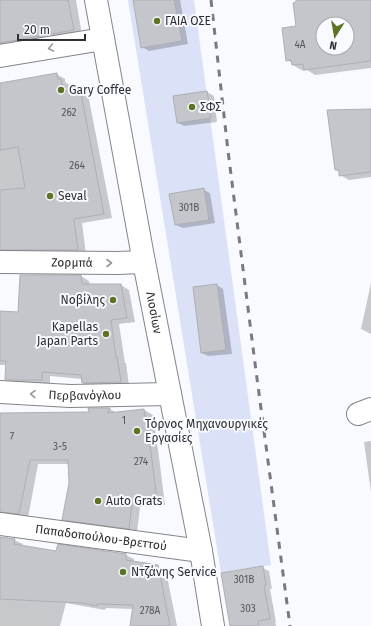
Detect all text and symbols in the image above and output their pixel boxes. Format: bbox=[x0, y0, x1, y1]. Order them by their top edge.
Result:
place label: ΓΑΙΑ ΟΣΕ bbox=[165, 14, 211, 28]
scale bar bbox=[18, 16, 85, 42]
marker: ΓΑΙΑ ΟΣΕ bbox=[152, 16, 162, 26]
north arrow bbox=[315, 16, 355, 56]
text: 20 m bbox=[24, 23, 50, 37]
text: N bbox=[328, 38, 338, 52]
house number: 4Α bbox=[294, 39, 306, 51]
one-way arrow bbox=[48, 43, 54, 52]
place label: Gary Coffee bbox=[69, 83, 131, 97]
marker: Gary Coffee bbox=[56, 85, 66, 95]
place label: ΣΦΣ bbox=[200, 100, 221, 114]
marker: ΣΦΣ bbox=[187, 102, 197, 112]
house number: 262 bbox=[61, 107, 77, 119]
house number: 264 bbox=[69, 160, 85, 172]
place label: Seval bbox=[58, 189, 87, 203]
marker: Seval bbox=[45, 191, 55, 201]
house number: 301Β bbox=[179, 202, 199, 214]
street label: Ζορμπά bbox=[51, 255, 93, 270]
one-way arrow bbox=[106, 259, 112, 267]
street label: Λιοσίων bbox=[143, 290, 165, 335]
place label: Νοβίλης bbox=[61, 293, 105, 307]
marker: Νοβίλης bbox=[108, 295, 118, 305]
place label: Kapellas Japan Parts bbox=[37, 320, 98, 348]
marker: Kapellas Japan Parts bbox=[101, 329, 111, 339]
street label: Περβανόγλου bbox=[48, 388, 122, 403]
one-way arrow bbox=[30, 389, 36, 398]
house number: 1 bbox=[122, 415, 126, 427]
place label: Τόρνος Μηχανουργικές Εργασίες bbox=[145, 417, 268, 445]
marker: Τόρνος Μηχανουργικές Εργασίες bbox=[132, 426, 142, 436]
house number: 7 bbox=[10, 431, 15, 443]
house number: 3-5 bbox=[53, 441, 67, 453]
house number: 274 bbox=[134, 456, 149, 468]
place label: Auto Grats bbox=[106, 494, 163, 508]
marker: Auto Grats bbox=[93, 496, 103, 506]
street label: Παπαδοπούλου-Βρεττού bbox=[34, 522, 168, 553]
place label: Ντζάνης Service bbox=[131, 565, 217, 579]
marker: Ντζάνης Service bbox=[118, 567, 128, 577]
house number: 301Β bbox=[234, 574, 254, 586]
house number: 303 bbox=[240, 603, 256, 615]
house number: 278Α bbox=[140, 605, 160, 617]

